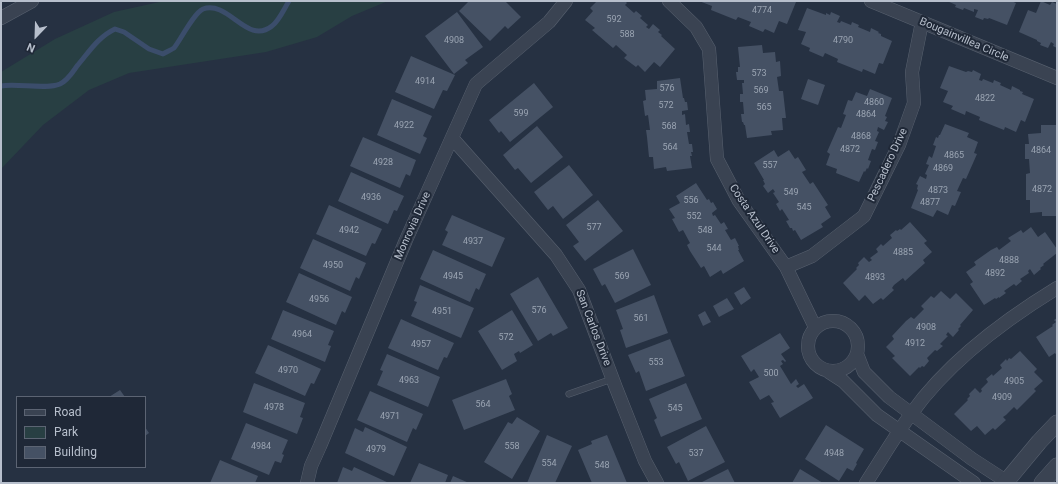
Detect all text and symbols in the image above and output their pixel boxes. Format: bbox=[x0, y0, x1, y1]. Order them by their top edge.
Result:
house number: 4774 bbox=[752, 6, 772, 16]
house number: 592 bbox=[606, 15, 622, 25]
street label: Bougainvillea Circle bbox=[917, 15, 1011, 65]
north arrow bbox=[16, 16, 56, 56]
house number: 588 bbox=[619, 30, 635, 40]
house number: 4908 bbox=[444, 36, 464, 46]
house number: 4790 bbox=[833, 36, 853, 46]
text: N bbox=[25, 40, 37, 55]
house number: 573 bbox=[751, 69, 767, 79]
house number: 4914 bbox=[415, 77, 435, 87]
house number: 576 bbox=[659, 84, 675, 94]
house number: 569 bbox=[753, 86, 769, 96]
house number: 4822 bbox=[975, 94, 995, 104]
house number: 4860 bbox=[864, 98, 884, 108]
house number: 572 bbox=[658, 101, 674, 111]
house number: 565 bbox=[756, 103, 772, 113]
house number: 599 bbox=[513, 109, 529, 119]
house number: 4864 bbox=[856, 110, 876, 120]
house number: 4922 bbox=[394, 121, 414, 131]
house number: 568 bbox=[661, 122, 677, 132]
street label: Pescadero Drive bbox=[865, 126, 911, 204]
house number: 4868 bbox=[851, 132, 871, 142]
house number: 564 bbox=[662, 143, 678, 153]
house number: 4872 bbox=[840, 145, 860, 155]
house number: 4864 bbox=[1031, 146, 1051, 156]
house number: 4865 bbox=[944, 151, 964, 161]
house number: 4928 bbox=[373, 158, 393, 168]
house number: 557 bbox=[762, 161, 778, 171]
house number: 4869 bbox=[933, 164, 953, 174]
street label: Costa Azul Drive bbox=[726, 182, 782, 256]
house number: 4872 bbox=[1032, 185, 1052, 195]
house number: 4873 bbox=[928, 186, 948, 196]
house number: 549 bbox=[783, 188, 799, 198]
street label: Monrovia Drive bbox=[392, 190, 434, 262]
house number: 4936 bbox=[361, 193, 381, 203]
house number: 556 bbox=[683, 196, 699, 206]
house number: 4877 bbox=[920, 198, 940, 208]
house number: 545 bbox=[796, 203, 812, 213]
house number: 552 bbox=[686, 212, 702, 222]
house number: 577 bbox=[586, 223, 602, 233]
house number: 4942 bbox=[339, 226, 359, 236]
house number: 548 bbox=[697, 226, 713, 236]
house number: 4937 bbox=[463, 237, 483, 247]
house number: 544 bbox=[706, 244, 722, 254]
house number: 4885 bbox=[893, 248, 913, 258]
house number: 4888 bbox=[999, 256, 1019, 266]
house number: 4950 bbox=[323, 261, 343, 271]
house number: 4892 bbox=[985, 269, 1005, 279]
house number: 4945 bbox=[443, 272, 463, 282]
house number: 569 bbox=[614, 272, 630, 282]
house number: 4893 bbox=[865, 273, 885, 283]
street label: San Carlos Drive bbox=[572, 288, 614, 368]
house number: 4956 bbox=[309, 295, 329, 305]
house number: 576 bbox=[531, 306, 547, 316]
house number: 4951 bbox=[432, 307, 452, 317]
house number: 561 bbox=[633, 314, 649, 324]
house number: 4908 bbox=[916, 323, 936, 333]
house number: 4964 bbox=[292, 330, 312, 340]
house number: 572 bbox=[498, 333, 514, 343]
house number: 4912 bbox=[905, 339, 925, 349]
house number: 4957 bbox=[411, 340, 431, 350]
house number: 553 bbox=[648, 358, 664, 368]
house number: 4970 bbox=[278, 366, 298, 376]
house number: 500 bbox=[763, 369, 779, 379]
house number: 4963 bbox=[399, 376, 419, 386]
house number: 4905 bbox=[1004, 377, 1024, 387]
house number: 4909 bbox=[992, 393, 1012, 403]
legend bbox=[16, 396, 146, 468]
house number: 564 bbox=[475, 400, 491, 410]
house number: 4978 bbox=[264, 403, 284, 413]
house number: 545 bbox=[667, 404, 683, 414]
text: Road bbox=[54, 405, 82, 419]
house number: 4971 bbox=[380, 412, 400, 422]
text: Park bbox=[54, 425, 78, 439]
house number: 4984 bbox=[251, 442, 271, 452]
house number: 558 bbox=[504, 442, 520, 452]
text: Building bbox=[54, 445, 97, 459]
house number: 4979 bbox=[366, 445, 386, 455]
house number: 537 bbox=[688, 449, 704, 459]
house number: 4948 bbox=[824, 449, 844, 459]
house number: 554 bbox=[541, 459, 557, 469]
house number: 548 bbox=[594, 461, 610, 471]

